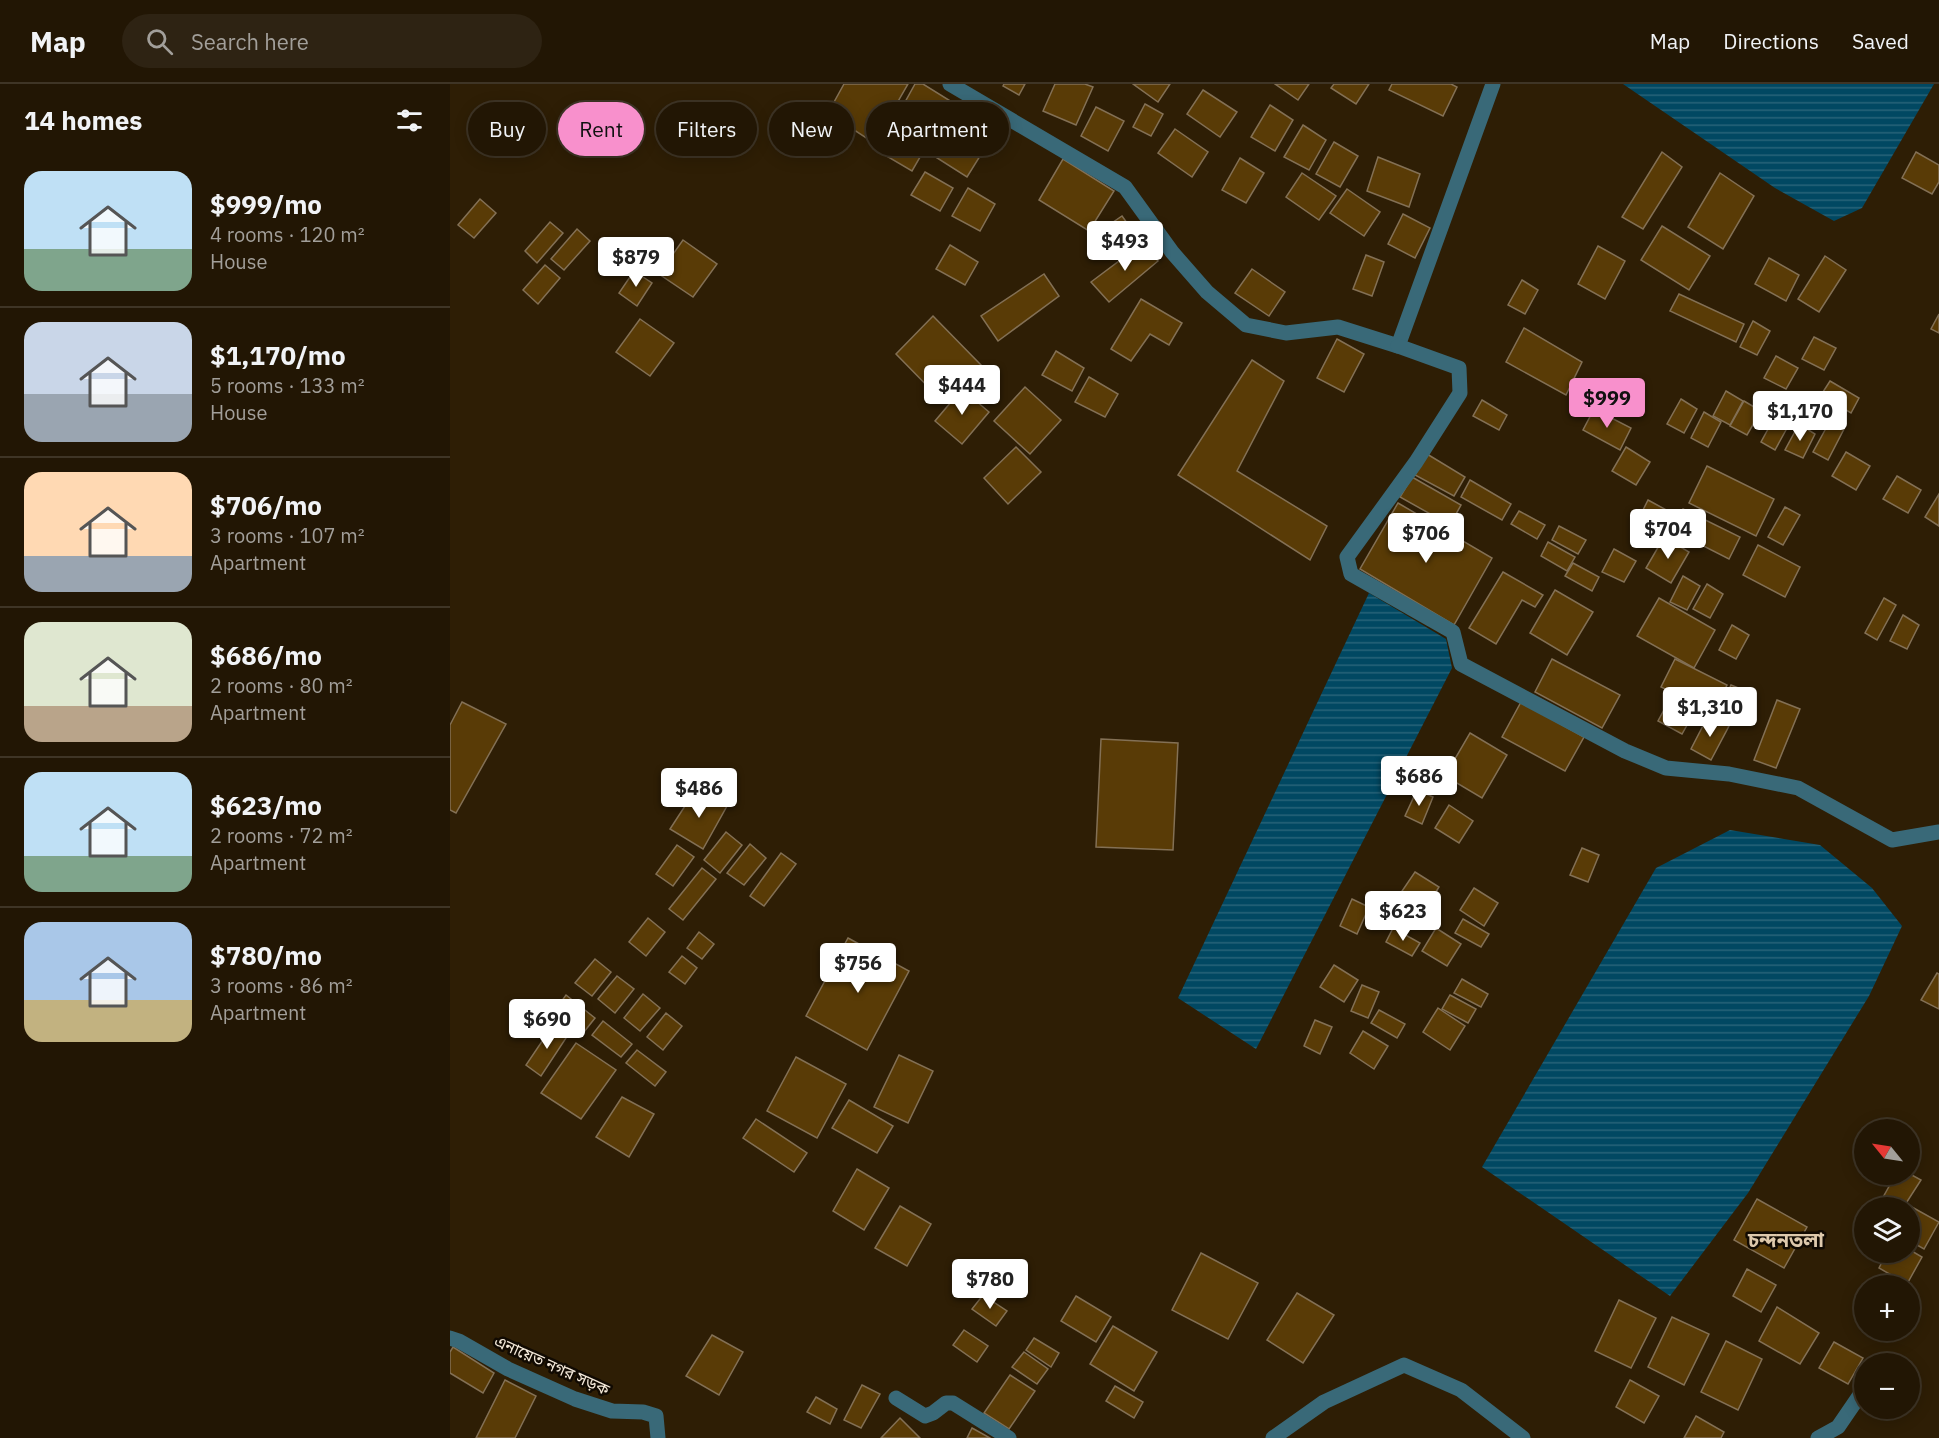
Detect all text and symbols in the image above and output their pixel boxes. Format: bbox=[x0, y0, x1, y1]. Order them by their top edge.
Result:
search box bbox=[122, 14, 542, 68]
text: Map bbox=[30, 23, 86, 60]
icon: search bbox=[143, 25, 176, 58]
text: Search here bbox=[191, 27, 309, 56]
text: Map bbox=[1650, 27, 1690, 55]
text: Directions bbox=[1723, 27, 1819, 55]
text: Saved bbox=[1852, 27, 1909, 55]
chip: Buy bbox=[468, 102, 546, 156]
chip: Rent bbox=[558, 102, 644, 156]
chip: Filters bbox=[656, 102, 757, 156]
chip: New bbox=[769, 102, 854, 156]
chip: Apartment bbox=[866, 102, 1009, 156]
text: 14 homes bbox=[24, 103, 142, 137]
icon: filters bbox=[393, 104, 426, 137]
text: $999/mo bbox=[210, 187, 322, 221]
icon: home bbox=[72, 195, 144, 267]
text: 4 rooms · 120 m² bbox=[210, 221, 365, 248]
pin: $493 bbox=[1089, 221, 1161, 272]
text: $493 bbox=[1101, 227, 1149, 254]
pin: $879 bbox=[600, 237, 672, 288]
text: $879 bbox=[612, 243, 660, 270]
text: House bbox=[210, 248, 267, 275]
text: $1,170/mo bbox=[210, 338, 346, 372]
icon: home bbox=[72, 346, 144, 418]
pin: $444 bbox=[926, 365, 998, 416]
text: $444 bbox=[938, 371, 986, 398]
text: 5 rooms · 133 m² bbox=[210, 372, 365, 399]
pin: $999 bbox=[1571, 378, 1643, 429]
text: $999 bbox=[1583, 384, 1631, 411]
pin: $1,170 bbox=[1751, 391, 1849, 442]
text: $1,170 bbox=[1767, 397, 1833, 424]
text: House bbox=[210, 399, 267, 426]
text: $706/mo bbox=[210, 488, 322, 522]
icon: home bbox=[72, 496, 144, 568]
pin: $704 bbox=[1632, 509, 1704, 560]
pin: $706 bbox=[1390, 513, 1462, 564]
text: $704 bbox=[1644, 515, 1692, 542]
text: $706 bbox=[1402, 519, 1450, 546]
text: 3 rooms · 107 m² bbox=[210, 522, 365, 549]
text: Apartment bbox=[210, 549, 306, 576]
text: $686/mo bbox=[210, 638, 322, 672]
icon: home bbox=[72, 646, 144, 718]
text: 2 rooms · 80 m² bbox=[210, 672, 353, 699]
pin: $1,310 bbox=[1661, 687, 1759, 738]
text: $1,310 bbox=[1677, 693, 1743, 720]
text: Apartment bbox=[210, 699, 306, 726]
pin: $686 bbox=[1383, 756, 1455, 807]
text: $686 bbox=[1395, 762, 1443, 789]
pin: $486 bbox=[663, 768, 735, 819]
text: $486 bbox=[675, 774, 723, 801]
text: $623/mo bbox=[210, 788, 322, 822]
icon: home bbox=[72, 796, 144, 868]
text: 2 rooms · 72 m² bbox=[210, 822, 353, 849]
text: Apartment bbox=[210, 849, 306, 876]
pin: $623 bbox=[1367, 891, 1439, 942]
text: $623 bbox=[1379, 897, 1427, 924]
text: $780/mo bbox=[210, 938, 322, 972]
pin: $756 bbox=[822, 943, 894, 994]
icon: home bbox=[72, 946, 144, 1018]
text: $756 bbox=[834, 949, 882, 976]
text: 3 rooms · 86 m² bbox=[210, 972, 353, 999]
text: Apartment bbox=[210, 999, 306, 1026]
pin: $690 bbox=[511, 999, 583, 1050]
text: $690 bbox=[523, 1005, 571, 1032]
north arrow bbox=[1854, 1119, 1920, 1185]
map controls bbox=[1854, 1119, 1920, 1419]
button: layers bbox=[1854, 1197, 1920, 1263]
district label: চন্দনতলা bbox=[1747, 1226, 1824, 1253]
pin: $780 bbox=[954, 1259, 1026, 1310]
text: $780 bbox=[966, 1265, 1014, 1292]
button: + bbox=[1854, 1275, 1920, 1341]
street label: এনায়েত নগর সড়ক bbox=[491, 1331, 614, 1400]
button: − bbox=[1854, 1353, 1920, 1419]

